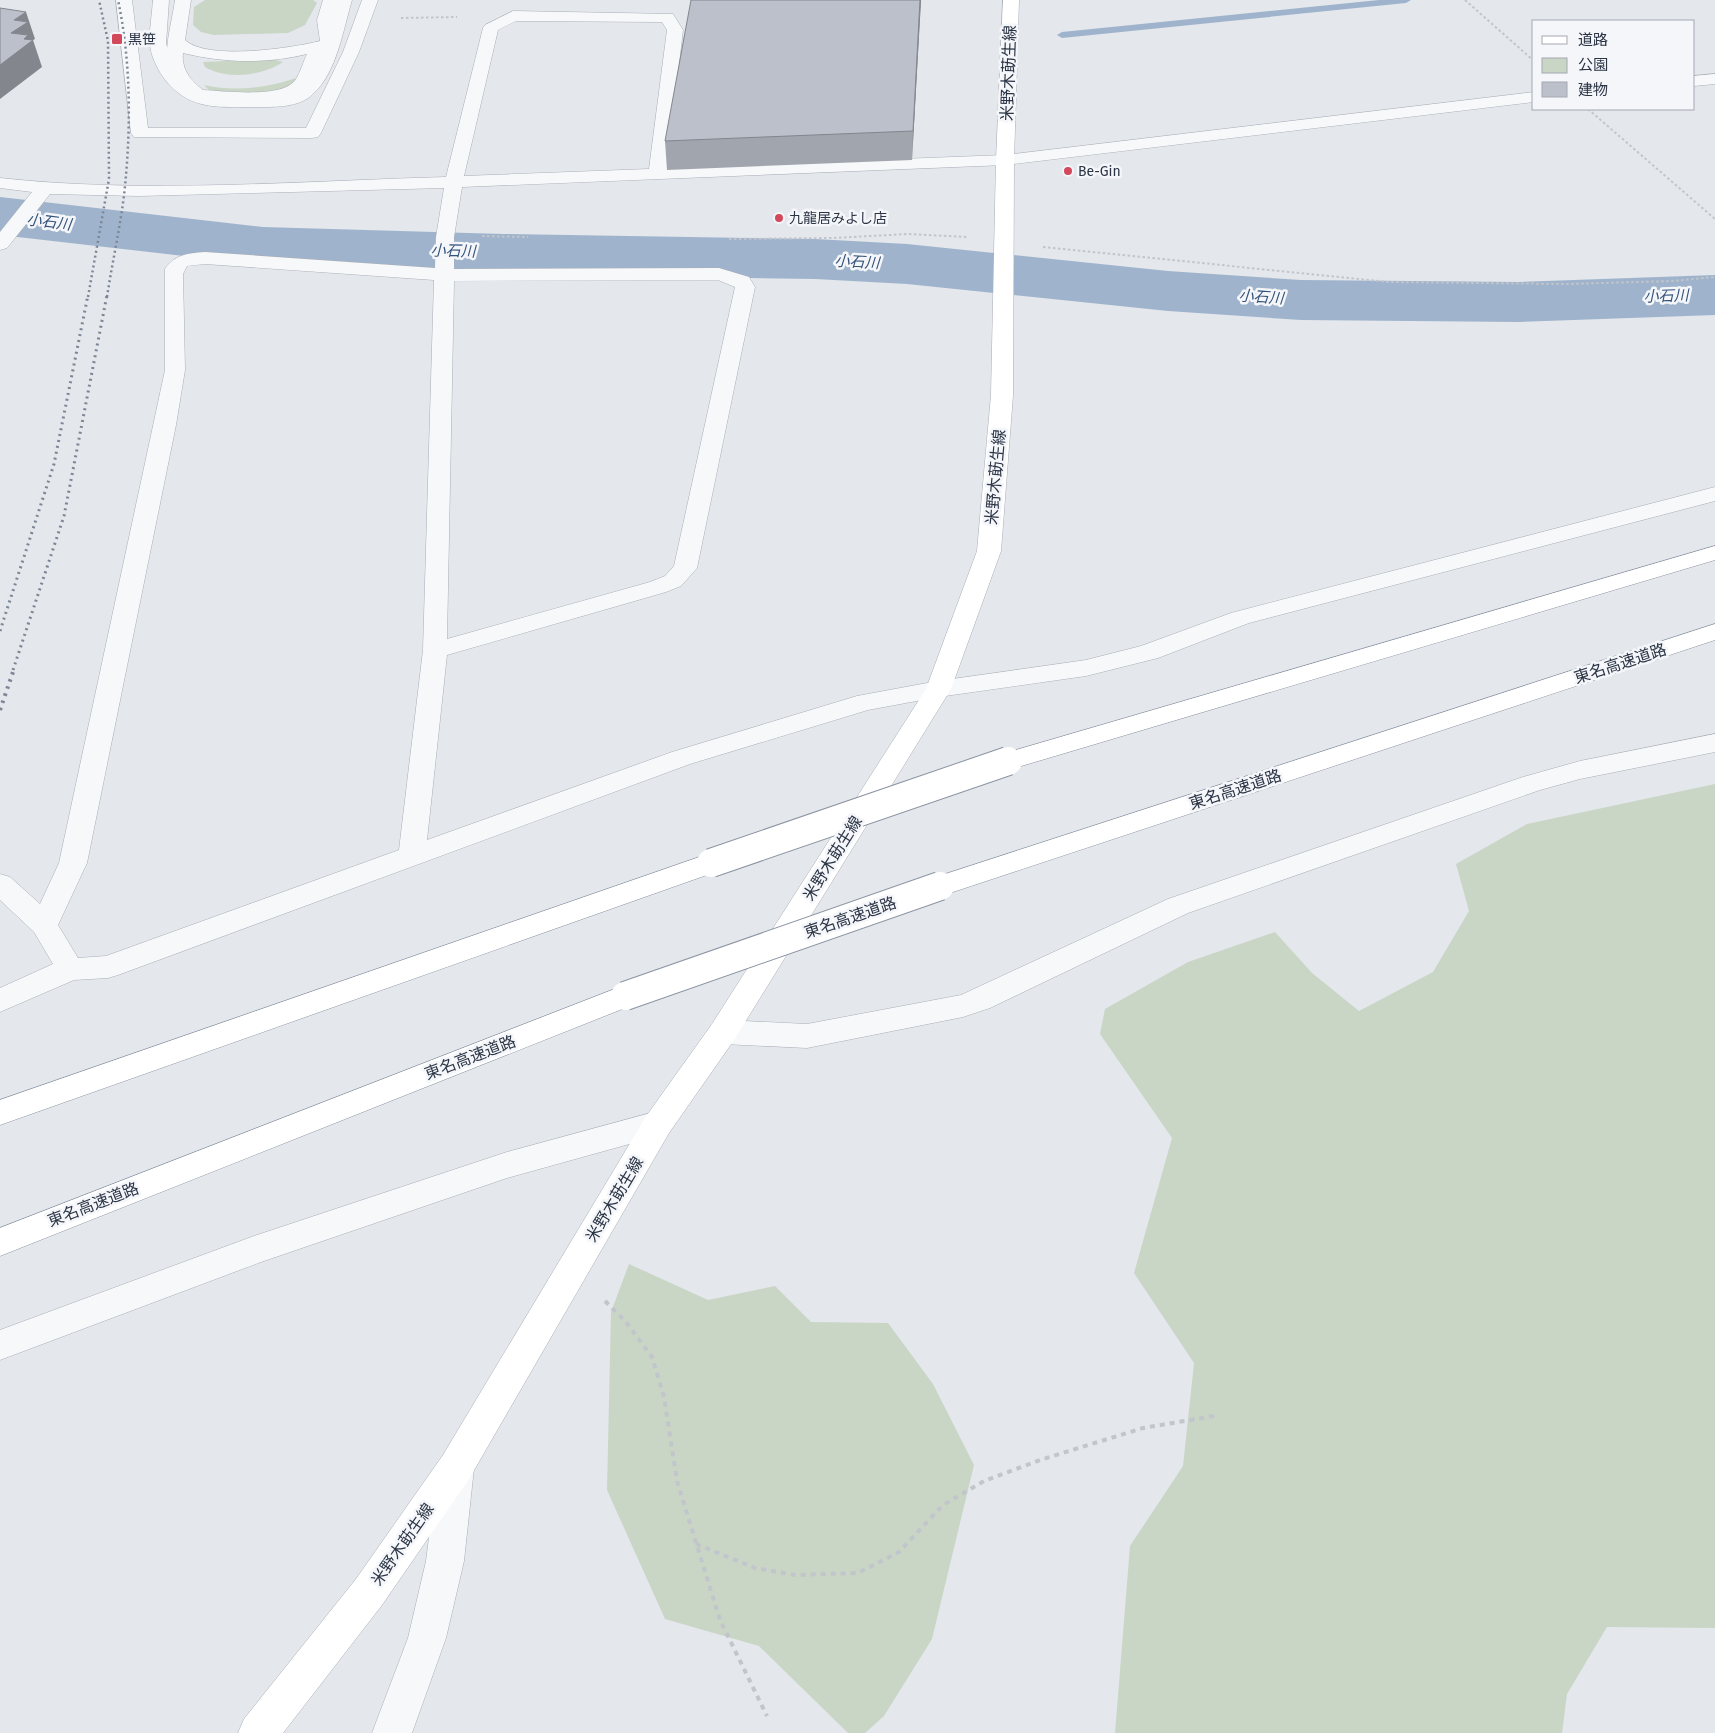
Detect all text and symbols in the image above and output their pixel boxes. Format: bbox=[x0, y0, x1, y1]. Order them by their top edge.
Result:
legend bbox=[1532, 20, 1695, 110]
street label: 米野木莇生線 bbox=[997, 25, 1020, 121]
place label: 黒笹 bbox=[128, 31, 156, 48]
text: 道路 bbox=[1578, 31, 1608, 49]
marker: 黒笹 bbox=[110, 32, 124, 46]
text: 公園 bbox=[1578, 56, 1608, 74]
text: 建物 bbox=[1578, 81, 1608, 99]
place label: Be-Gin bbox=[1078, 163, 1121, 180]
marker: Be-Gin bbox=[1062, 165, 1074, 177]
water label: 小石川 bbox=[26, 210, 74, 234]
place label: 九龍居みよし店 bbox=[789, 210, 887, 227]
marker: 九龍居みよし店 bbox=[773, 212, 785, 224]
water label: 小石川 bbox=[430, 242, 478, 260]
water label: 小石川 bbox=[834, 252, 882, 272]
water label: 小石川 bbox=[1238, 286, 1286, 308]
water label: 小石川 bbox=[1643, 286, 1691, 306]
street label: 米野木莇生線 bbox=[982, 428, 1009, 526]
street label: 東名高速道路 bbox=[1572, 640, 1669, 687]
street label: 東名高速道路 bbox=[1187, 766, 1284, 813]
street label: 米野木莇生線 bbox=[799, 813, 866, 904]
street label: 東名高速道路 bbox=[802, 893, 899, 942]
street label: 東名高速道路 bbox=[422, 1031, 518, 1084]
street label: 米野木莇生線 bbox=[582, 1153, 647, 1245]
street label: 東名高速道路 bbox=[45, 1178, 141, 1231]
street label: 米野木莇生線 bbox=[367, 1500, 438, 1589]

